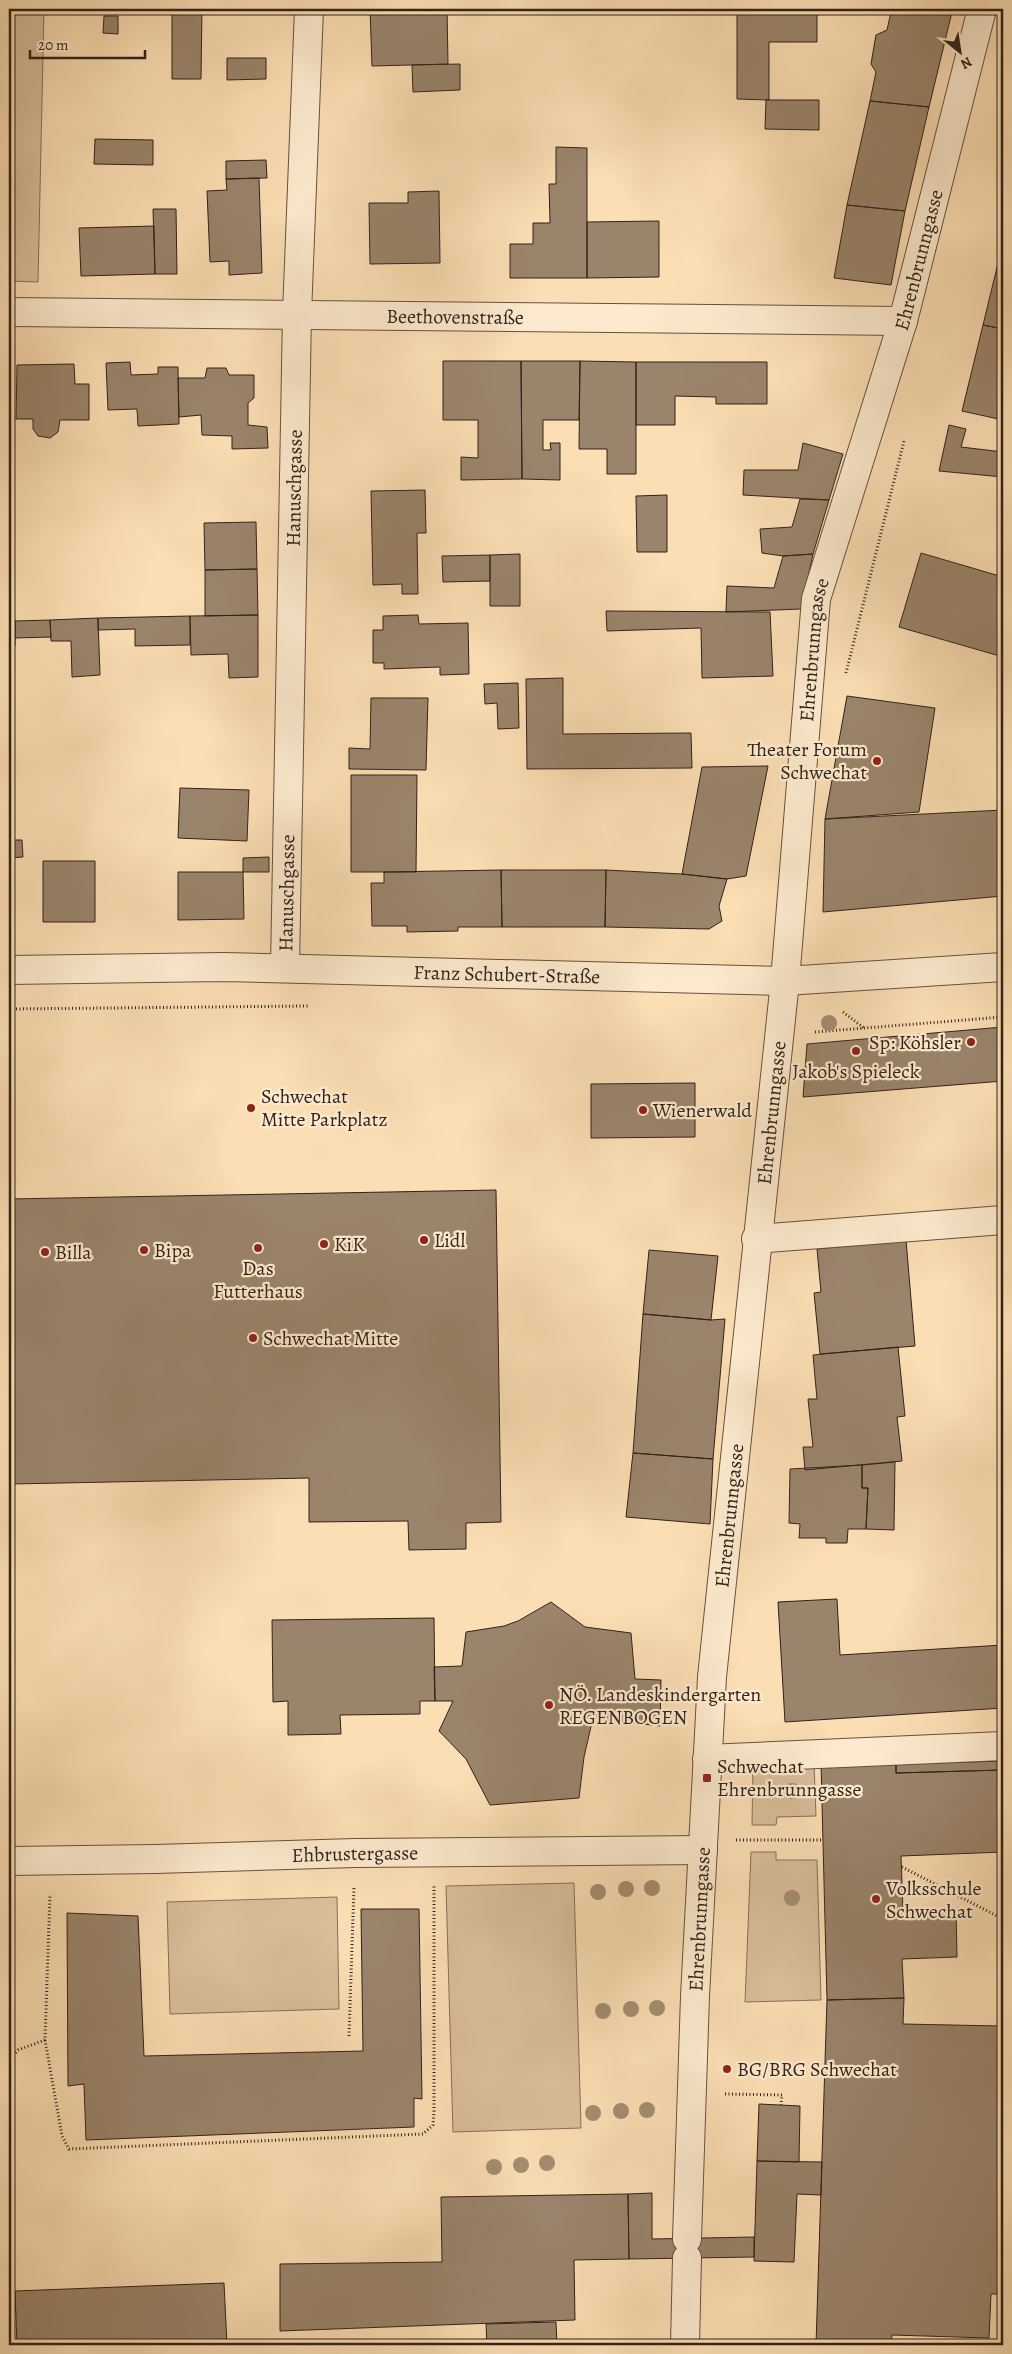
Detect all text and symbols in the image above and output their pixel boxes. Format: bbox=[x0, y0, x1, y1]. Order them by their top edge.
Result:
scale bar bbox=[30, 28, 145, 60]
north arrow bbox=[934, 28, 984, 78]
text: 20 m bbox=[38, 35, 69, 55]
text: N bbox=[957, 52, 975, 74]
street label: Ehrenbrunngasse bbox=[888, 187, 950, 334]
street label: Beethovenstraße bbox=[386, 303, 524, 331]
street label: Hanuschgasse bbox=[280, 429, 309, 547]
street label: Ehrenbrunngasse bbox=[793, 574, 836, 723]
place label: Theater Forum Schwechat bbox=[747, 736, 867, 786]
marker: Theater Forum Schwechat bbox=[871, 755, 883, 767]
street label: Hanuschgasse bbox=[272, 834, 301, 952]
street label: Franz Schubert-Straße bbox=[413, 959, 601, 990]
place label: Sp: Köhsler bbox=[869, 1029, 961, 1056]
marker: Sp: Köhsler bbox=[965, 1036, 977, 1048]
street label: Ehrenbrunngasse bbox=[751, 1039, 793, 1186]
marker: Jakob's Spieleck bbox=[850, 1045, 862, 1057]
place label: Jakob's Spieleck bbox=[792, 1058, 920, 1085]
place label: Schwechat Mitte Parkplatz bbox=[261, 1083, 388, 1133]
place label: Wienerwald bbox=[652, 1097, 752, 1124]
marker: Schwechat Mitte Parkplatz bbox=[245, 1102, 257, 1114]
marker: Wienerwald bbox=[637, 1104, 649, 1116]
place label: Lidl bbox=[434, 1227, 466, 1254]
place label: KiK bbox=[334, 1231, 365, 1258]
marker: Lidl bbox=[418, 1234, 430, 1246]
place label: Bipa bbox=[154, 1237, 192, 1264]
marker: KiK bbox=[318, 1238, 330, 1250]
place label: Billa bbox=[55, 1239, 92, 1266]
marker: Das Futterhaus bbox=[252, 1242, 264, 1254]
marker: Bipa bbox=[138, 1244, 150, 1256]
marker: Billa bbox=[39, 1246, 51, 1258]
place label: Das Futterhaus bbox=[213, 1255, 303, 1305]
place label: Schwechat Mitte bbox=[263, 1325, 398, 1352]
marker: Schwechat Mitte bbox=[247, 1332, 259, 1344]
street label: Ehrenbrunngasse bbox=[708, 1442, 750, 1589]
place label: NÖ. Landeskindergarten REGENBOGEN bbox=[559, 1681, 761, 1731]
marker: NÖ. Landeskindergarten REGENBOGEN bbox=[543, 1699, 555, 1711]
place label: Schwechat Ehrenbrunngasse bbox=[717, 1753, 862, 1803]
marker: Schwechat Ehrenbrunngasse bbox=[701, 1772, 713, 1784]
street label: Ehbrustergasse bbox=[291, 1839, 418, 1869]
street label: Ehrenbrunngasse bbox=[682, 1846, 717, 1992]
place label: Volksschule Schwechat bbox=[885, 1875, 981, 1925]
marker: Volksschule Schwechat bbox=[870, 1893, 882, 1905]
place label: BG/BRG Schwechat bbox=[737, 2056, 897, 2083]
marker: BG/BRG Schwechat bbox=[721, 2063, 733, 2075]

